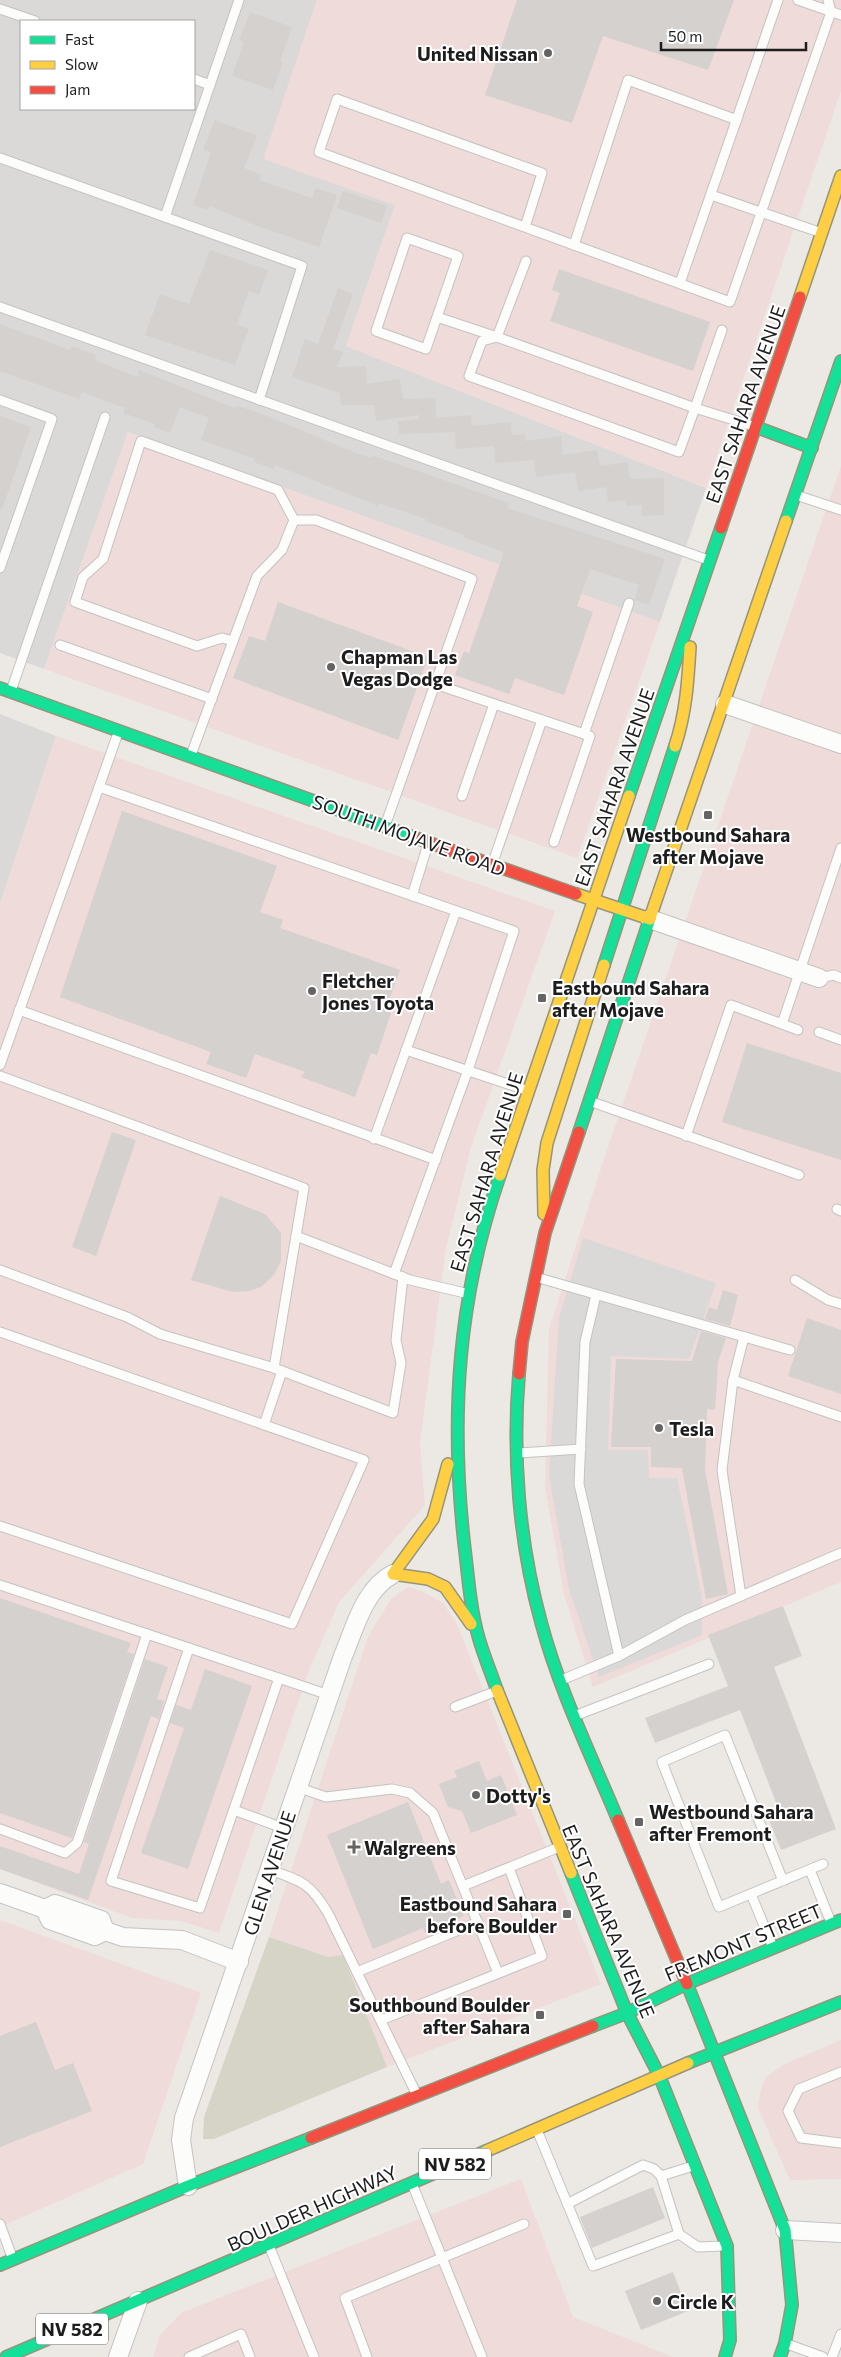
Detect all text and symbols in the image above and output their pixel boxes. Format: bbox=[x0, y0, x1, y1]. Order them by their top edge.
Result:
legend bbox=[20, 20, 195, 110]
scale bar bbox=[661, 20, 806, 52]
text: 50 m bbox=[668, 27, 702, 45]
text: Fast bbox=[65, 30, 94, 48]
place label: United Nissan bbox=[417, 42, 538, 65]
marker: United Nissan bbox=[542, 47, 554, 59]
text: Slow bbox=[65, 55, 98, 73]
text: Jam bbox=[65, 80, 90, 98]
street label: EAST SAHARA AVENUE bbox=[700, 302, 790, 506]
place label: Chapman Las Vegas Dodge bbox=[341, 645, 457, 690]
marker: Chapman Las Vegas Dodge bbox=[325, 661, 337, 673]
street label: EAST SAHARA AVENUE bbox=[569, 685, 659, 889]
street label: SOUTH MOJAVE ROAD bbox=[309, 789, 509, 881]
marker: Westbound Sahara after Mojave bbox=[702, 809, 714, 821]
place label: Westbound Sahara after Mojave bbox=[626, 823, 790, 868]
place label: Fletcher Jones Toyota bbox=[322, 969, 434, 1014]
place label: Eastbound Sahara after Mojave bbox=[552, 976, 709, 1021]
marker: Fletcher Jones Toyota bbox=[306, 985, 318, 997]
marker: Eastbound Sahara after Mojave bbox=[536, 992, 548, 1004]
street label: EAST SAHARA AVENUE bbox=[445, 1069, 527, 1275]
place label: Tesla bbox=[669, 1417, 714, 1440]
marker: Tesla bbox=[653, 1422, 665, 1434]
place label: Dotty's bbox=[486, 1784, 551, 1807]
marker: Dotty's bbox=[470, 1789, 482, 1801]
place label: Westbound Sahara after Fremont bbox=[649, 1800, 814, 1845]
street label: GLEN AVENUE bbox=[238, 1808, 300, 1938]
marker: Westbound Sahara after Fremont bbox=[633, 1816, 645, 1828]
street label: EAST SAHARA AVENUE bbox=[558, 1821, 660, 2021]
place label: Walgreens bbox=[364, 1836, 456, 1859]
marker: Walgreens bbox=[348, 1841, 360, 1853]
place label: Eastbound Sahara before Boulder bbox=[400, 1892, 557, 1937]
street label: FREMONT STREET bbox=[661, 1898, 825, 1986]
marker: Eastbound Sahara before Boulder bbox=[561, 1908, 573, 1920]
place label: Southbound Boulder after Sahara bbox=[349, 1993, 530, 2038]
marker: Southbound Boulder after Sahara bbox=[534, 2009, 546, 2021]
road number: NV 582 bbox=[419, 2148, 491, 2180]
street label: BOULDER HIGHWAY bbox=[223, 2160, 401, 2256]
place label: Circle K bbox=[667, 2290, 734, 2313]
marker: Circle K bbox=[651, 2295, 663, 2307]
road number: NV 582 bbox=[36, 2314, 108, 2344]

